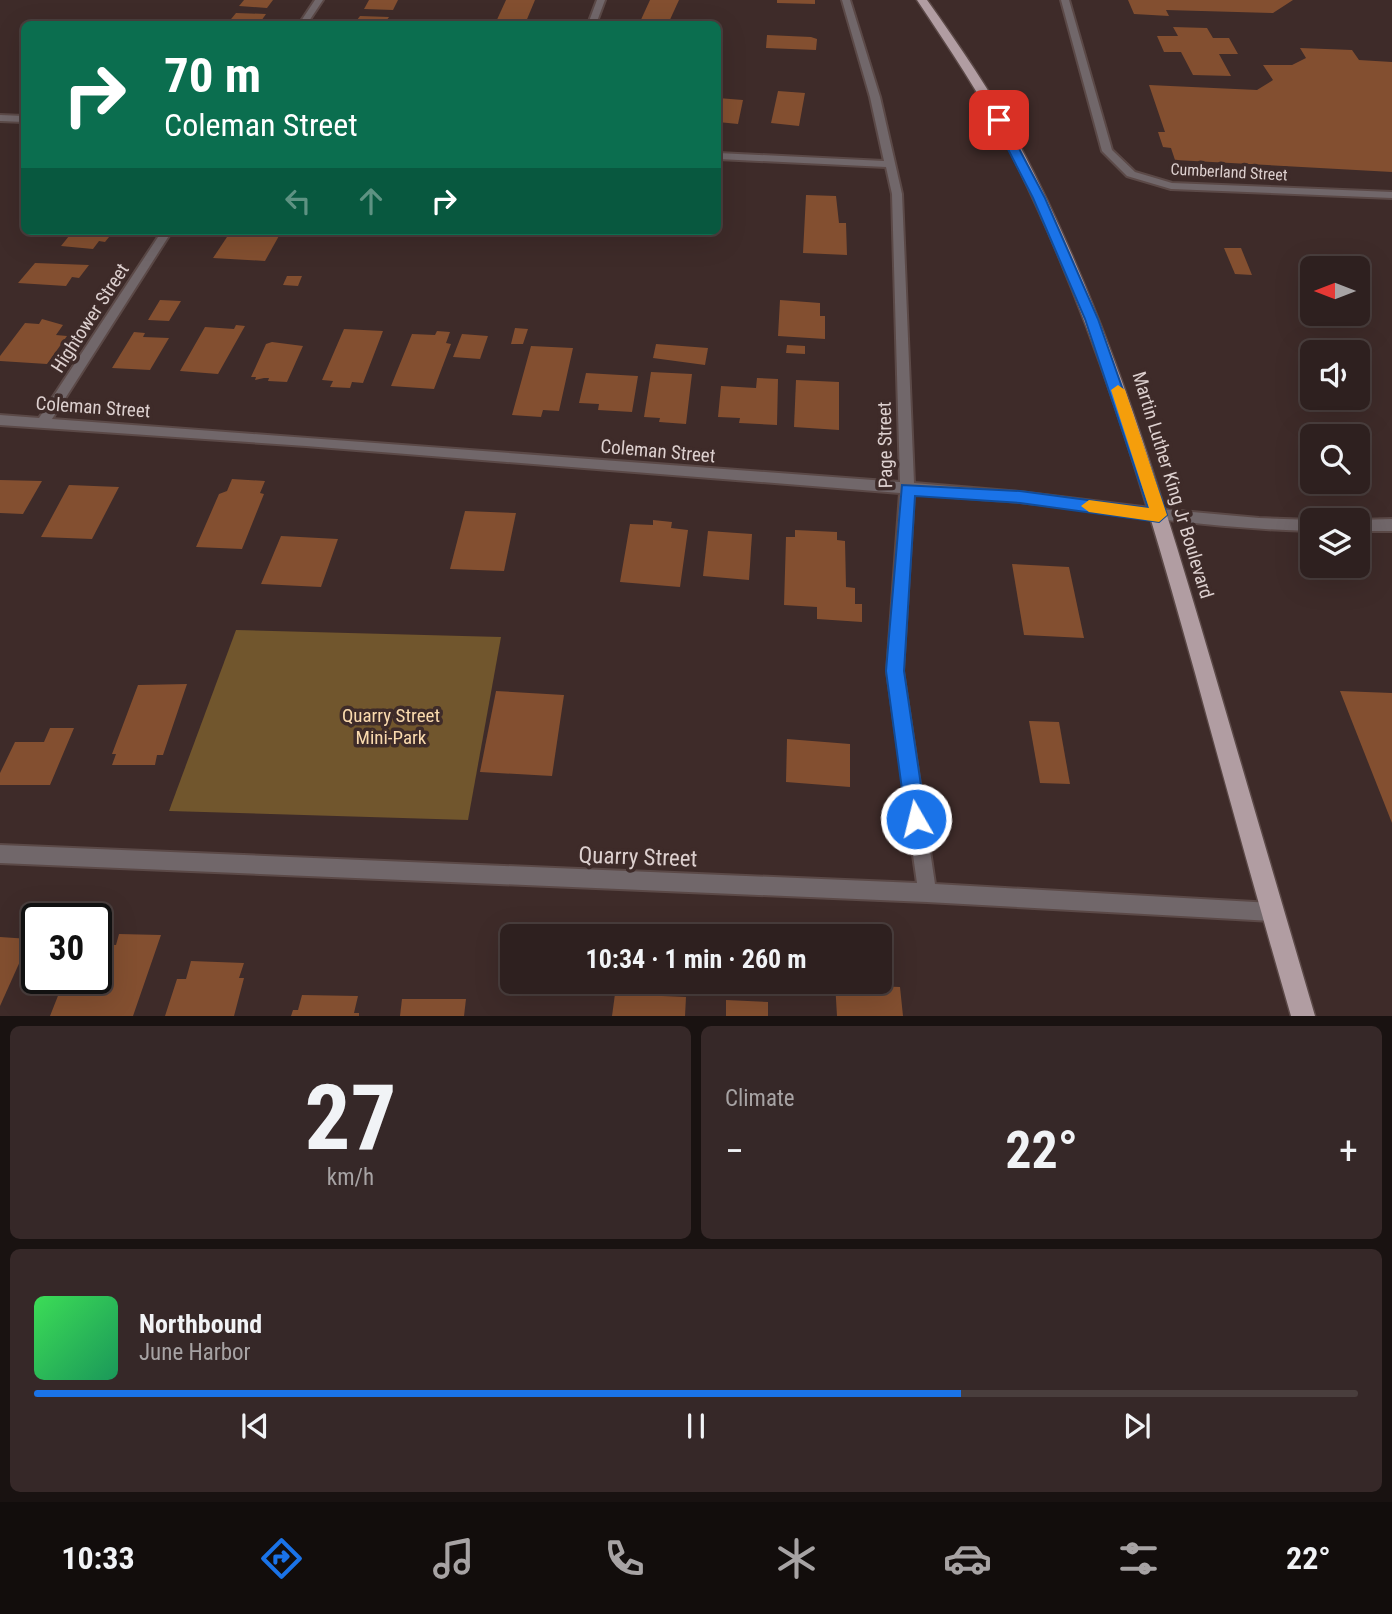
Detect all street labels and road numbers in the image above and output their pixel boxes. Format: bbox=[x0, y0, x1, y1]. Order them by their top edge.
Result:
street label: Cumberland Street bbox=[1170, 159, 1288, 185]
street label: Hightower Street bbox=[46, 259, 134, 377]
street label: Martin Luther King Jr Boulevard bbox=[1127, 369, 1219, 601]
street label: Coleman Street bbox=[35, 392, 151, 422]
street label: Page Street bbox=[873, 401, 897, 489]
street label: Coleman Street bbox=[600, 435, 716, 467]
street label: Quarry Street bbox=[578, 841, 698, 873]

